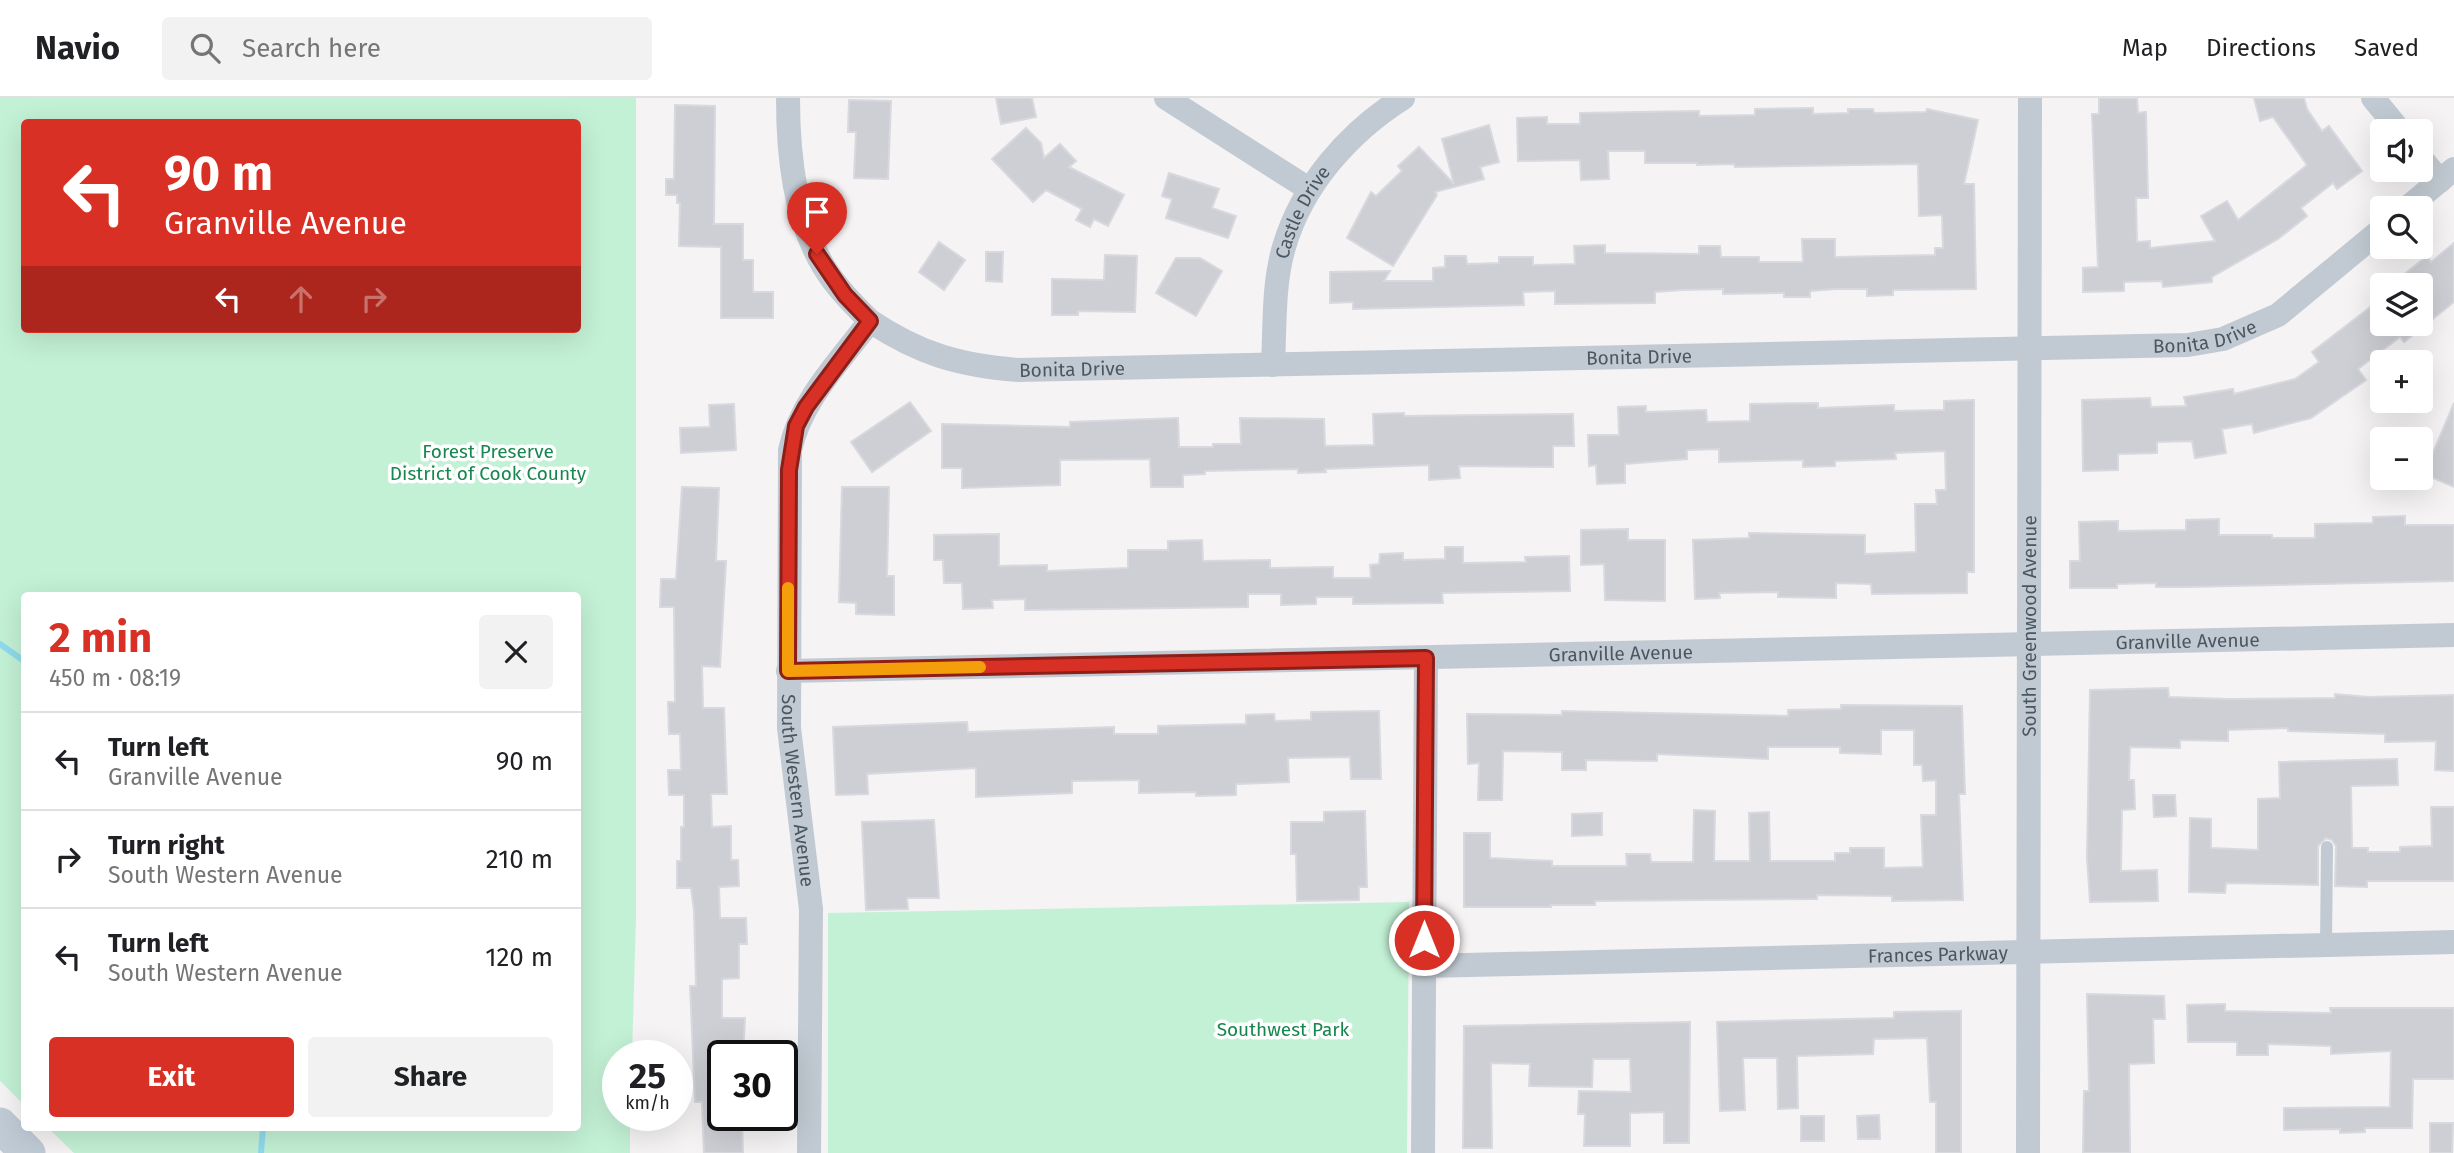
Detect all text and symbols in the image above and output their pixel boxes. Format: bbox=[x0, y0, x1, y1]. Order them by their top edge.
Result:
search box bbox=[162, 17, 652, 80]
text: Navio bbox=[35, 28, 120, 68]
icon: search bbox=[186, 29, 224, 67]
text: Search here bbox=[242, 33, 381, 64]
text: Map bbox=[2122, 34, 2168, 62]
text: Directions bbox=[2206, 34, 2316, 62]
text: Saved bbox=[2354, 34, 2419, 62]
map controls bbox=[2370, 119, 2433, 490]
button: sound bbox=[2370, 119, 2433, 182]
text: 90 m bbox=[164, 144, 273, 203]
icon: left bbox=[49, 147, 140, 238]
street label: Castle Drive bbox=[1270, 161, 1335, 261]
pin bbox=[787, 182, 847, 254]
icon: arrive bbox=[798, 193, 836, 231]
button: search bbox=[2370, 196, 2433, 259]
text: Granville Avenue bbox=[164, 204, 407, 242]
button: layers bbox=[2370, 273, 2433, 336]
icon: left bbox=[209, 280, 247, 318]
icon: ahead bbox=[282, 280, 320, 318]
icon: right bbox=[355, 280, 393, 318]
street label: Bonita Drive bbox=[2153, 315, 2260, 358]
street label: Bonita Drive bbox=[1586, 345, 1692, 370]
button: + bbox=[2370, 350, 2433, 413]
street label: Bonita Drive bbox=[1019, 357, 1125, 382]
button: − bbox=[2370, 427, 2433, 490]
park label: Forest Preserve District of Cook County bbox=[390, 440, 587, 485]
street label: South Greenwood Avenue bbox=[2018, 515, 2041, 737]
text: 2 min bbox=[49, 613, 152, 663]
button: close bbox=[479, 615, 553, 689]
street label: Granville Avenue bbox=[2115, 628, 2260, 654]
street label: Granville Avenue bbox=[1548, 640, 1693, 667]
text: 450 m · 08:19 bbox=[49, 664, 181, 692]
street label: South Western Avenue bbox=[777, 694, 819, 888]
text: Turn left bbox=[108, 732, 209, 763]
icon: left bbox=[49, 742, 87, 780]
text: 90 m bbox=[496, 746, 553, 777]
text: Granville Avenue bbox=[108, 763, 283, 791]
text: Turn right bbox=[108, 830, 225, 861]
icon: right bbox=[49, 840, 87, 878]
text: 210 m bbox=[486, 844, 553, 875]
text: South Western Avenue bbox=[108, 861, 343, 889]
position arrow bbox=[1387, 903, 1461, 977]
text: Turn left bbox=[108, 928, 209, 959]
icon: left bbox=[49, 938, 87, 976]
street label: Frances Parkway bbox=[1868, 941, 2009, 968]
text: 120 m bbox=[485, 942, 553, 973]
text: South Western Avenue bbox=[108, 959, 343, 987]
park label: Southwest Park bbox=[1217, 1018, 1350, 1041]
button: Exit bbox=[49, 1037, 294, 1117]
button: Share bbox=[308, 1037, 553, 1117]
speed limit sign: 30 bbox=[707, 1040, 798, 1131]
text: 25 bbox=[629, 1055, 666, 1097]
text: km/h bbox=[625, 1092, 670, 1114]

